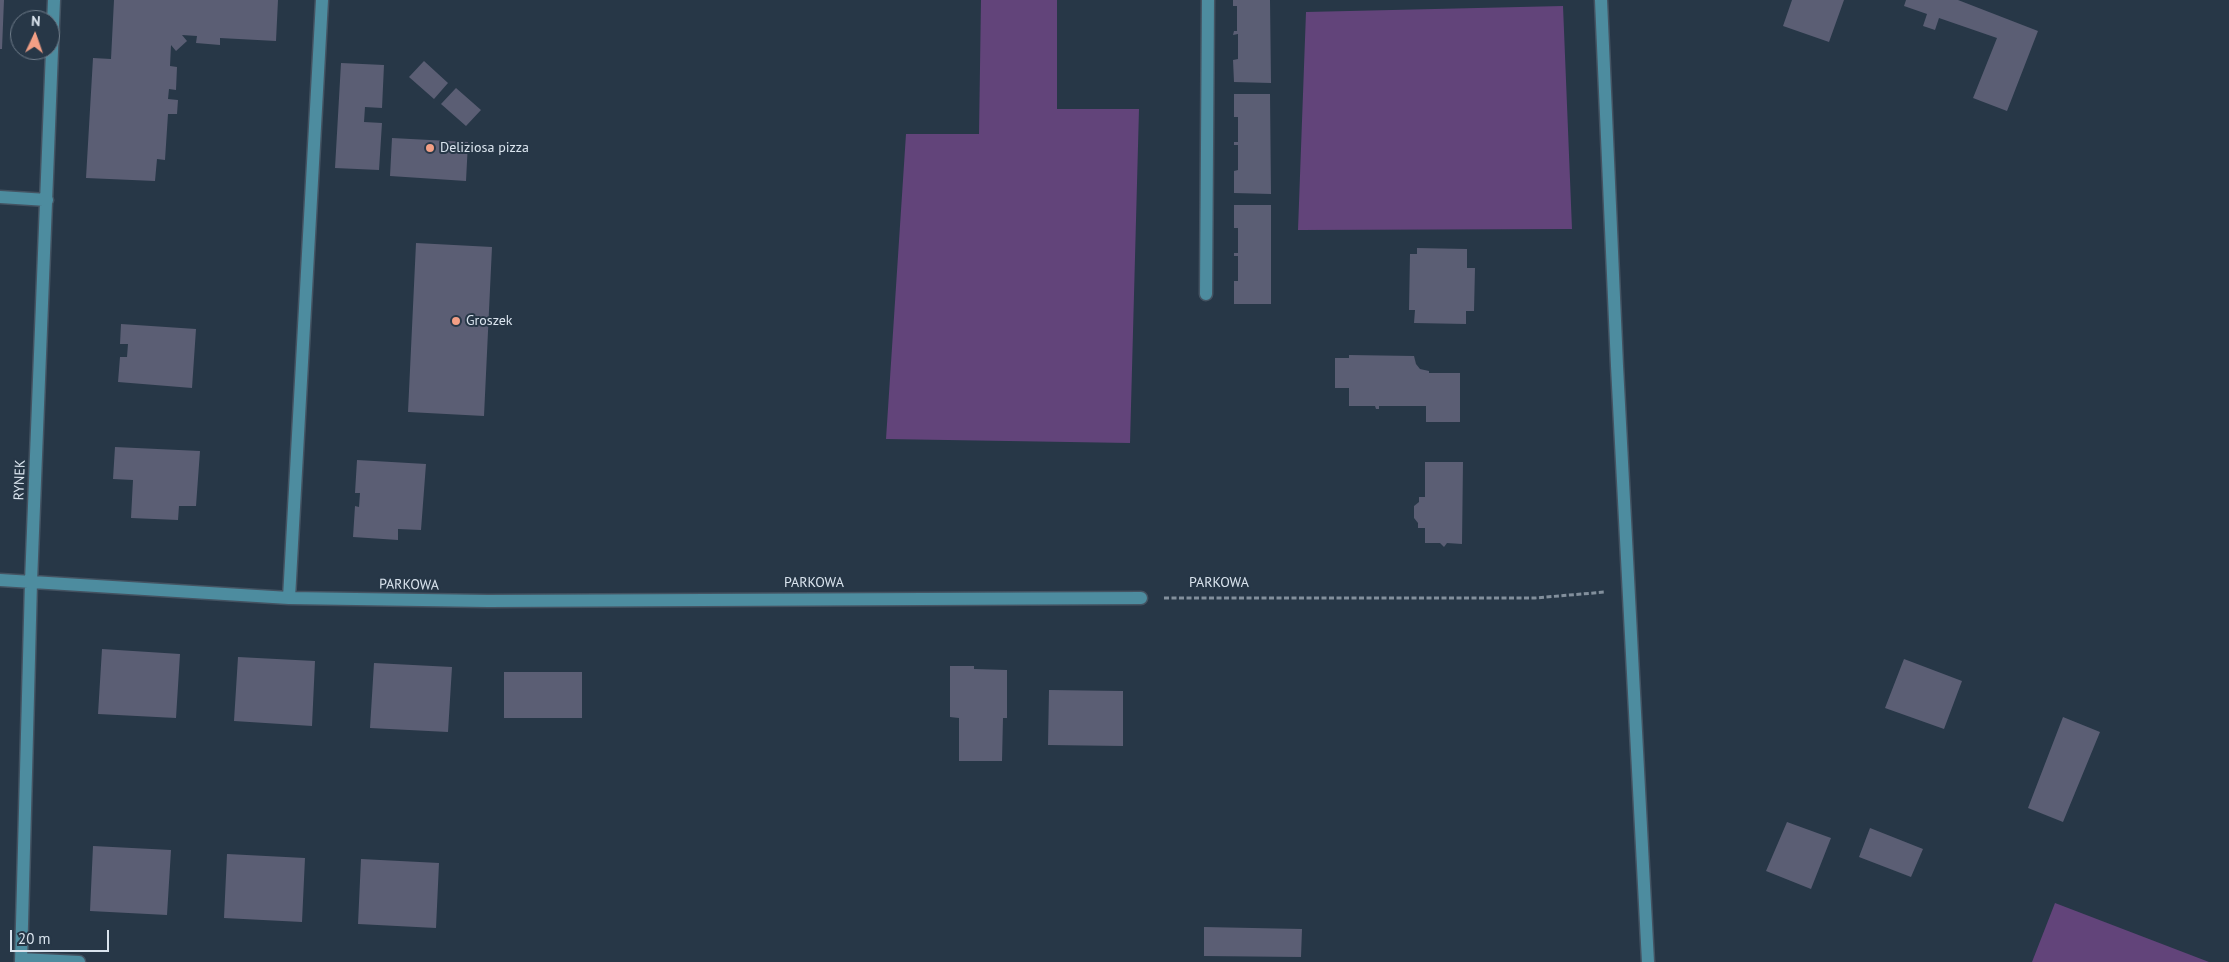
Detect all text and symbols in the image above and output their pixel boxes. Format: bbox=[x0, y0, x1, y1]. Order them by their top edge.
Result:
north arrow bbox=[10, 10, 60, 60]
text: N bbox=[31, 12, 41, 30]
place label: Deliziosa pizza bbox=[440, 140, 529, 156]
marker: Deliziosa pizza bbox=[424, 142, 436, 154]
place label: Groszek bbox=[466, 313, 513, 329]
marker: Groszek bbox=[450, 315, 462, 327]
street label: RYNEK bbox=[11, 459, 29, 501]
street label: PARKOWA bbox=[784, 575, 844, 591]
street label: PARKOWA bbox=[1189, 575, 1249, 591]
street label: PARKOWA bbox=[379, 576, 439, 594]
scale bar bbox=[12, 920, 111, 952]
text: 20 m bbox=[18, 929, 51, 948]

